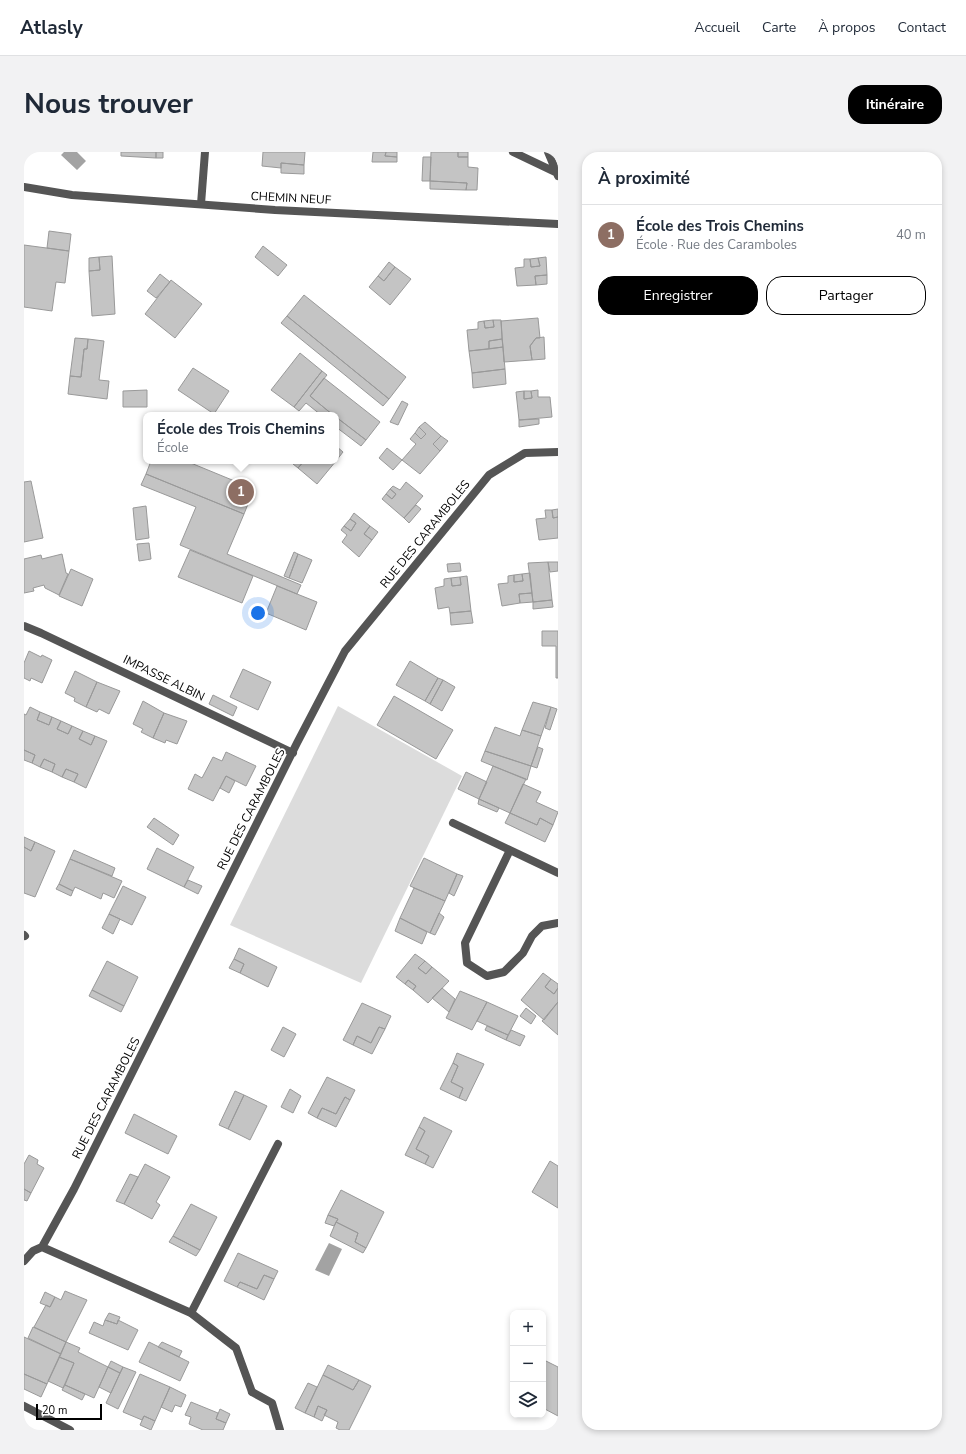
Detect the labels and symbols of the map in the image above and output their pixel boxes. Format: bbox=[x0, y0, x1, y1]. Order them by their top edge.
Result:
street label: CHEMIN NEUF bbox=[250, 188, 332, 208]
pin: 1 bbox=[228, 477, 254, 507]
street label: RUE DES CARAMBOLES bbox=[376, 477, 474, 591]
your location bbox=[248, 603, 268, 623]
street label: IMPASSE ALBIN bbox=[121, 651, 207, 705]
street label: RUE DES CARAMBOLES bbox=[213, 745, 289, 873]
street label: RUE DES CARAMBOLES bbox=[68, 1034, 144, 1162]
scale bar bbox=[36, 1402, 102, 1421]

